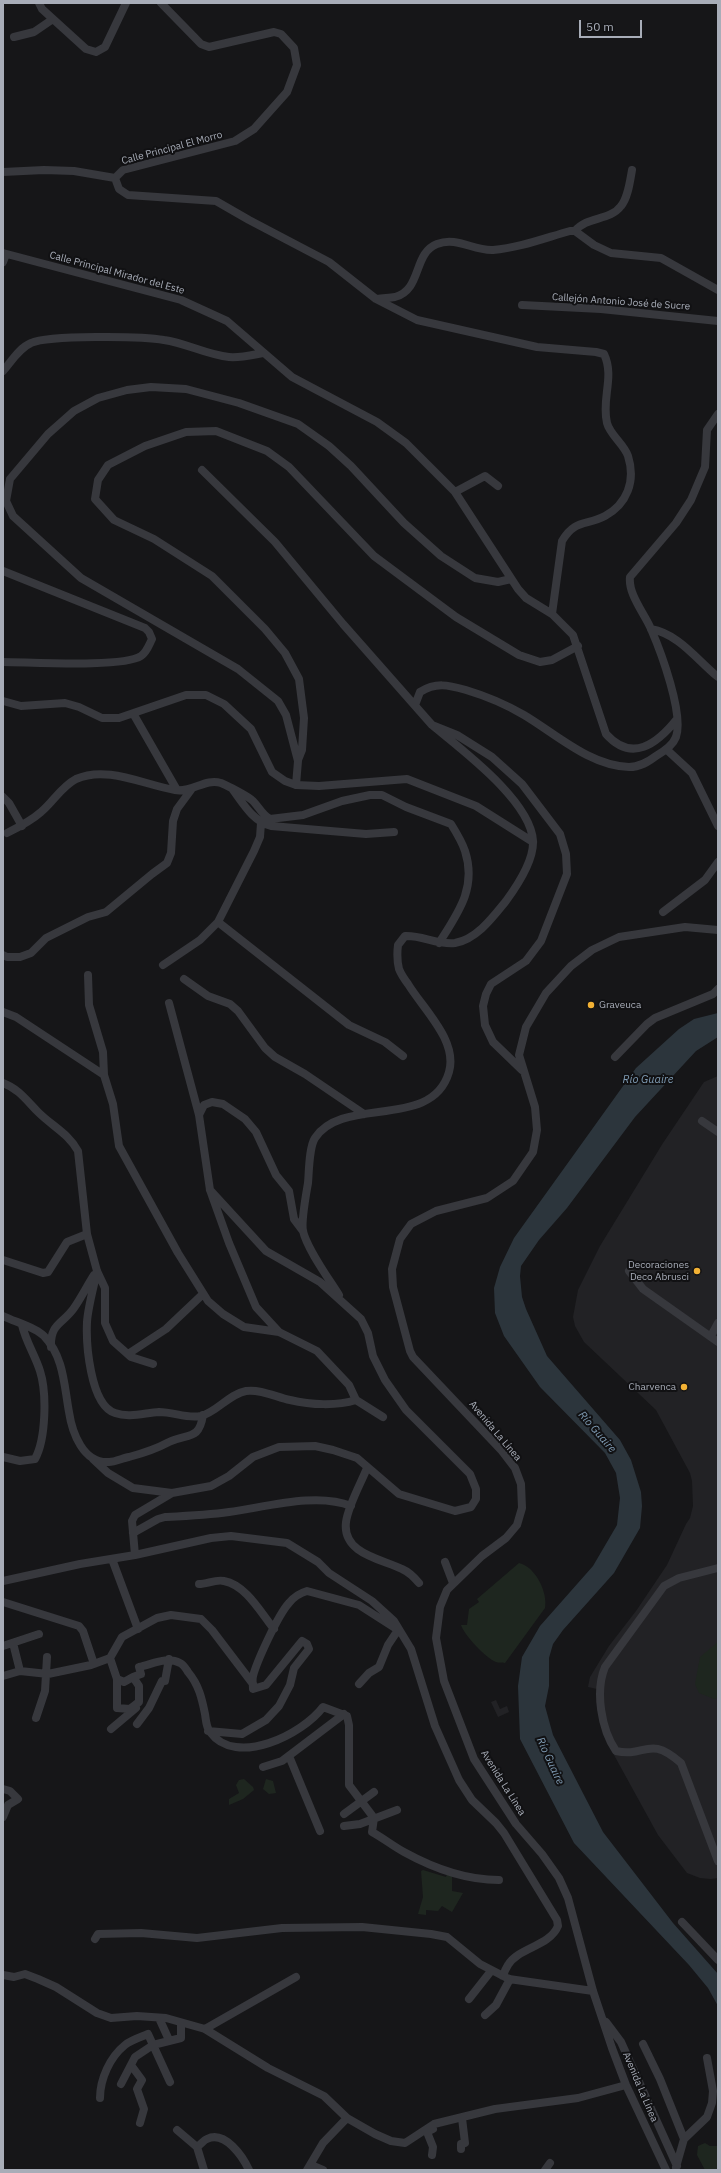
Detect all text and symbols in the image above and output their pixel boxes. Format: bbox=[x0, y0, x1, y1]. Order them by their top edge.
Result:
scale bar bbox=[581, 12, 644, 38]
text: 50 m bbox=[586, 19, 614, 34]
street label: Calle Principal El Morro bbox=[120, 129, 224, 167]
street label: Calle Principal Mirador del Este bbox=[48, 249, 186, 297]
street label: Callejón Antonio José de Sucre bbox=[551, 291, 691, 313]
place label: Graveuca bbox=[599, 999, 641, 1011]
marker: Graveuca bbox=[586, 1000, 596, 1010]
water label: Río Guaire bbox=[623, 1073, 673, 1087]
place label: Decoraciones Deco Abrusci bbox=[628, 1259, 689, 1282]
marker: Decoraciones Deco Abrusci bbox=[692, 1266, 702, 1276]
place label: Charvenca bbox=[629, 1381, 676, 1393]
marker: Charvenca bbox=[679, 1382, 689, 1392]
street label: Avenida La Línea bbox=[466, 1398, 524, 1464]
water label: Río Guaire bbox=[575, 1409, 619, 1455]
water label: Río Guaire bbox=[533, 1735, 567, 1787]
street label: Avenida La Línea bbox=[478, 1748, 528, 1818]
street label: Avenida La Línea bbox=[620, 2050, 660, 2124]

